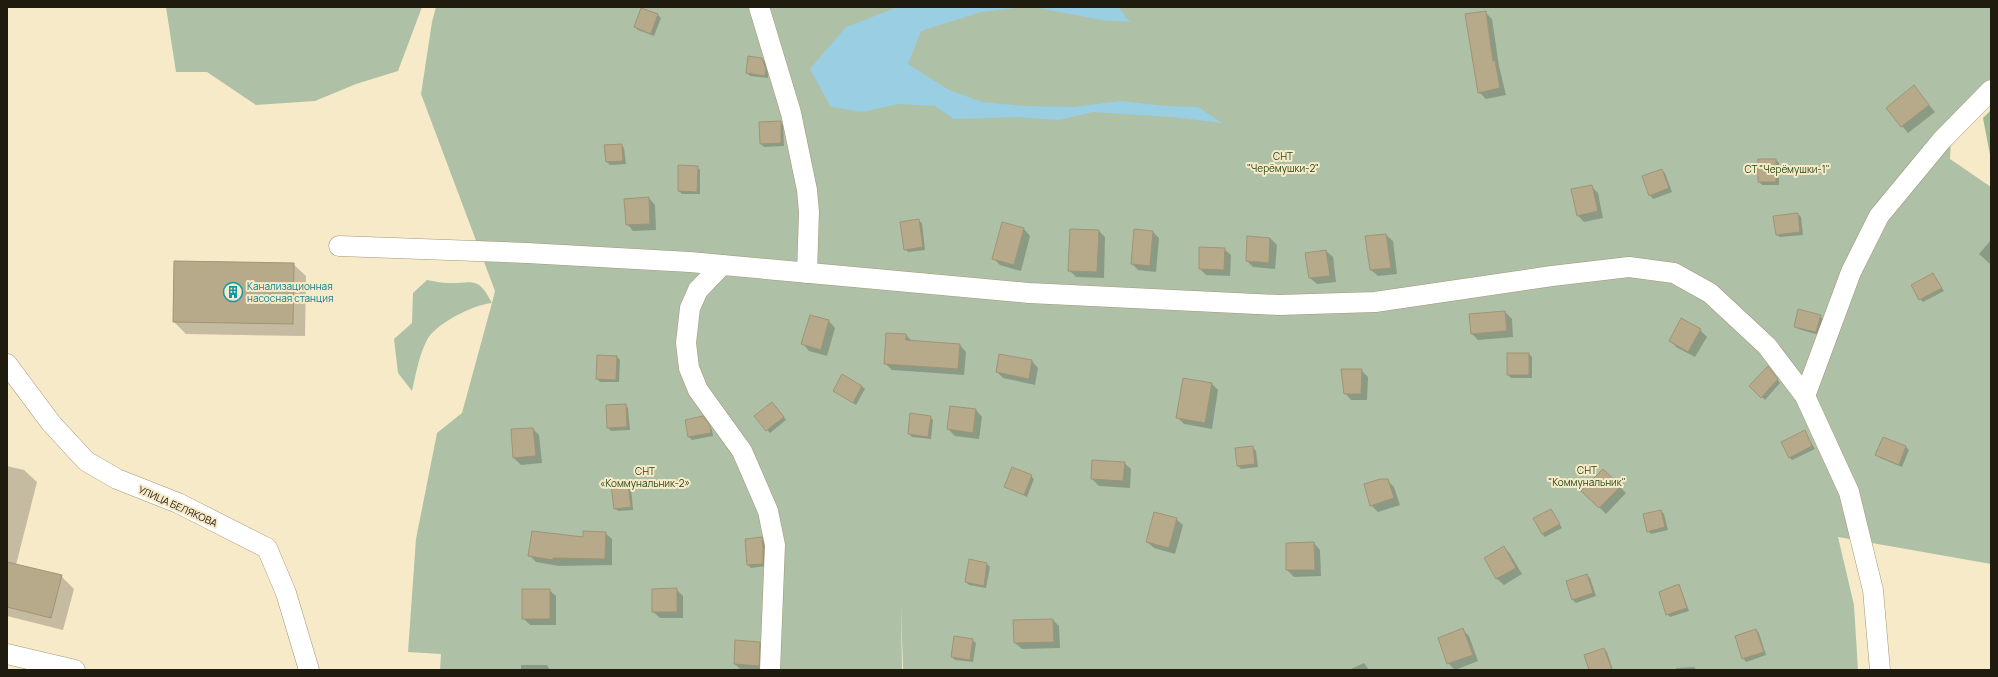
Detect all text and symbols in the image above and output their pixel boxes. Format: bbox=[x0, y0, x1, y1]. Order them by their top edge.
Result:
park label: СНТ "Черёмушки-2" bbox=[1247, 149, 1319, 175]
park label: СТ "Черёмушки-1" bbox=[1744, 162, 1830, 176]
place label: Канализационная насосная станция bbox=[247, 279, 333, 305]
building icon: Канализационная насосная станция bbox=[222, 281, 244, 303]
park label: СНТ "Коммунальник" bbox=[1548, 463, 1626, 489]
park label: СНТ «Коммунальник-2» bbox=[600, 464, 690, 490]
street label: УЛИЦА БЕЛЯКОВА bbox=[136, 482, 220, 530]

